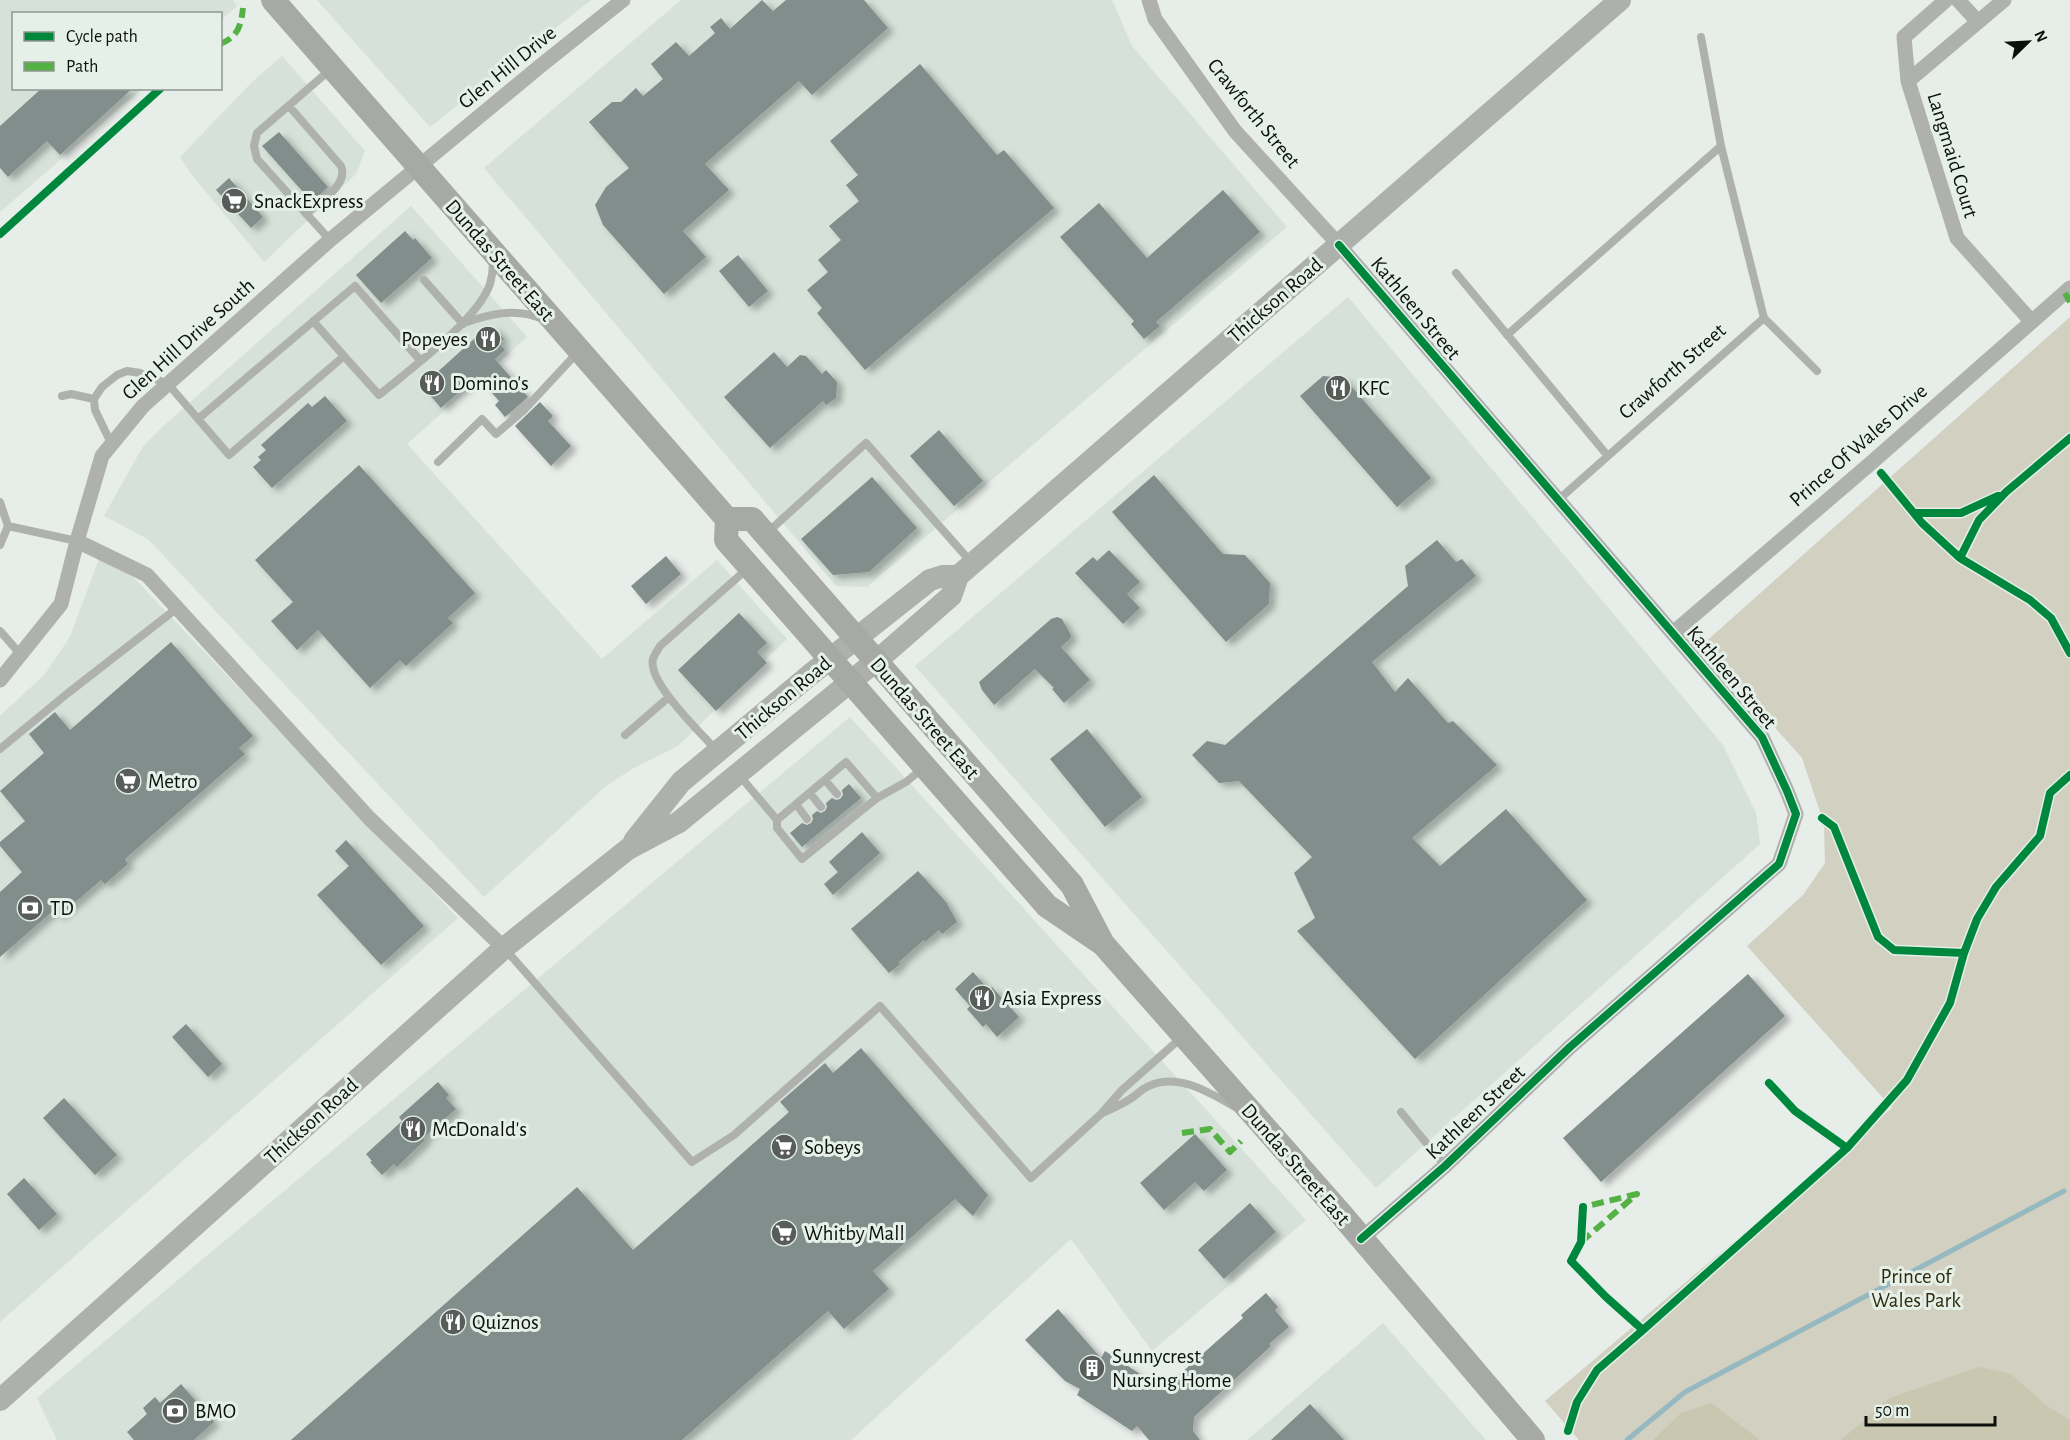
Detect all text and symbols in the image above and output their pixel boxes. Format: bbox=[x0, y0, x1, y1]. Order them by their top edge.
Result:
legend bbox=[12, 12, 222, 90]
north arrow bbox=[1998, 12, 2058, 72]
street label: Glen Hill Drive bbox=[455, 22, 560, 113]
text: Cycle path bbox=[66, 28, 138, 46]
text: N bbox=[2031, 28, 2050, 45]
street label: Crawforth Street bbox=[1203, 55, 1304, 172]
text: Path bbox=[66, 58, 98, 76]
street label: Langmaid Court bbox=[1923, 90, 1982, 221]
supermarket icon: SnackExpress bbox=[219, 186, 249, 216]
place label: SnackExpress bbox=[254, 191, 364, 212]
street label: Dundas Street East bbox=[441, 196, 558, 325]
street label: Kathleen Street bbox=[1367, 253, 1465, 364]
street label: Thickson Road bbox=[1224, 254, 1327, 347]
street label: Glen Hill Drive South bbox=[118, 275, 259, 404]
street label: Crawforth Street bbox=[1615, 319, 1730, 423]
restaurant icon: Popeyes bbox=[473, 324, 503, 354]
place label: Popeyes bbox=[401, 329, 468, 350]
restaurant icon: Domino's bbox=[417, 368, 447, 398]
place label: Domino's bbox=[452, 373, 529, 394]
restaurant icon: KFC bbox=[1323, 373, 1353, 403]
place label: KFC bbox=[1358, 378, 1390, 399]
street label: Prince Of Wales Drive bbox=[1785, 380, 1931, 511]
street label: Kathleen Street bbox=[1683, 622, 1781, 733]
street label: Thickson Road bbox=[731, 652, 835, 744]
street label: Dundas Street East bbox=[866, 654, 983, 783]
supermarket icon: Metro bbox=[113, 766, 143, 796]
place label: Metro bbox=[148, 771, 198, 792]
bank icon: TD bbox=[15, 893, 45, 923]
place label: TD bbox=[50, 898, 74, 919]
restaurant icon: Asia Express bbox=[967, 983, 997, 1013]
place label: Asia Express bbox=[1002, 988, 1102, 1009]
street label: Kathleen Street bbox=[1422, 1061, 1529, 1163]
street label: Thickson Road bbox=[261, 1074, 362, 1169]
street label: Dundas Street East bbox=[1237, 1100, 1354, 1229]
restaurant icon: McDonald's bbox=[398, 1114, 428, 1144]
place label: McDonald's bbox=[432, 1119, 527, 1140]
supermarket icon: Sobeys bbox=[769, 1132, 799, 1162]
place label: Sobeys bbox=[804, 1137, 861, 1158]
supermarket icon: Whitby Mall bbox=[769, 1218, 799, 1248]
place label: Whitby Mall bbox=[804, 1223, 905, 1244]
park label: Prince of Wales Park bbox=[1871, 1266, 1961, 1311]
restaurant icon: Quiznos bbox=[438, 1307, 468, 1337]
place label: Quiznos bbox=[472, 1312, 539, 1333]
place label: Sunnycrest Nursing Home bbox=[1112, 1346, 1231, 1391]
building icon: Sunnycrest Nursing Home bbox=[1077, 1353, 1107, 1383]
scale bar bbox=[1866, 1389, 1995, 1427]
bank icon: BMO bbox=[160, 1396, 190, 1426]
place label: BMO bbox=[195, 1401, 236, 1422]
text: 50 m bbox=[1875, 1402, 1909, 1420]

